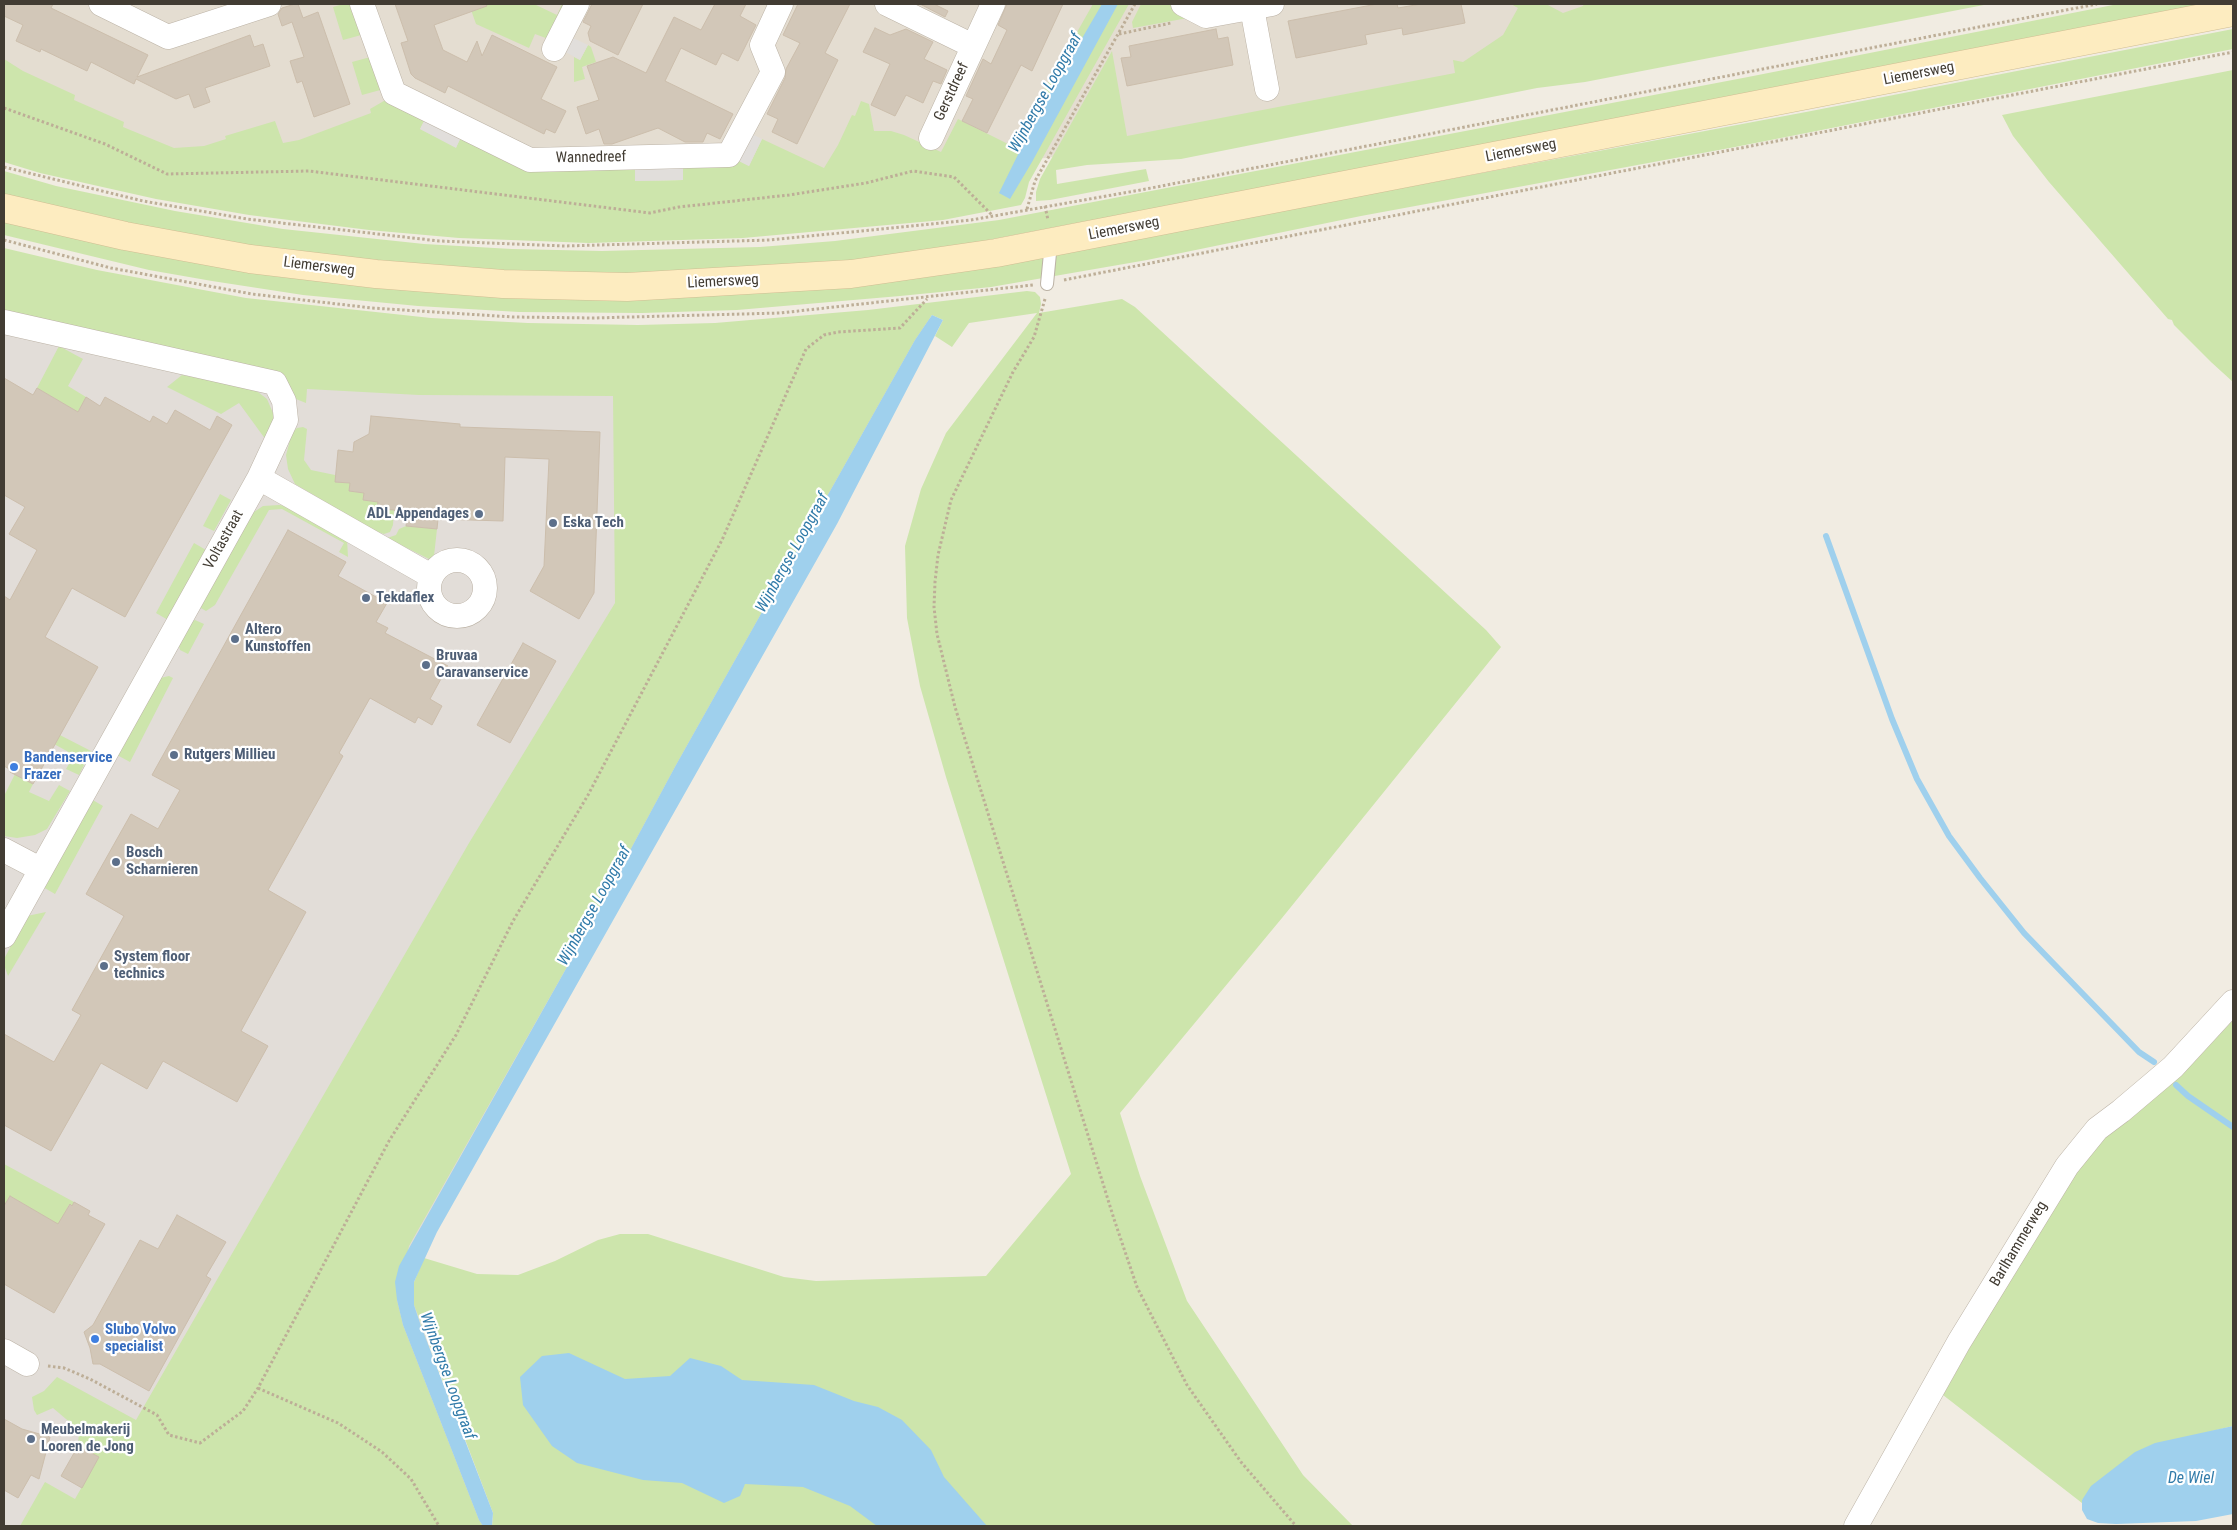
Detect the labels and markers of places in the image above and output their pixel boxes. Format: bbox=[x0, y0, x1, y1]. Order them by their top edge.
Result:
place label: ADL Appendages bbox=[367, 505, 469, 523]
marker: ADL Appendages bbox=[473, 508, 485, 520]
place label: Eska Tech bbox=[563, 514, 624, 532]
marker: Eska Tech bbox=[547, 517, 559, 529]
place label: Tekdaflex bbox=[376, 589, 434, 607]
marker: Tekdaflex bbox=[360, 592, 372, 604]
place label: Altero Kunstoffen bbox=[245, 621, 311, 656]
marker: Altero Kunstoffen bbox=[229, 633, 241, 645]
place label: Bruvaa Caravanservice bbox=[436, 647, 528, 682]
marker: Bruvaa Caravanservice bbox=[420, 659, 432, 671]
place label: Rutgers Millieu bbox=[184, 746, 275, 764]
place label: Bandenservice Frazer bbox=[24, 749, 113, 784]
marker: Rutgers Millieu bbox=[168, 749, 180, 761]
marker: Bandenservice Frazer bbox=[8, 761, 20, 773]
place label: Bosch Scharnieren bbox=[126, 844, 198, 879]
marker: Bosch Scharnieren bbox=[110, 856, 122, 868]
place label: System floor technics bbox=[114, 948, 190, 983]
marker: System floor technics bbox=[98, 960, 110, 972]
place label: Slubo Volvo specialist bbox=[105, 1321, 176, 1356]
marker: Slubo Volvo specialist bbox=[89, 1333, 101, 1345]
place label: Meubelmakerij Looren de Jong bbox=[41, 1421, 134, 1456]
marker: Meubelmakerij Looren de Jong bbox=[25, 1433, 37, 1445]

